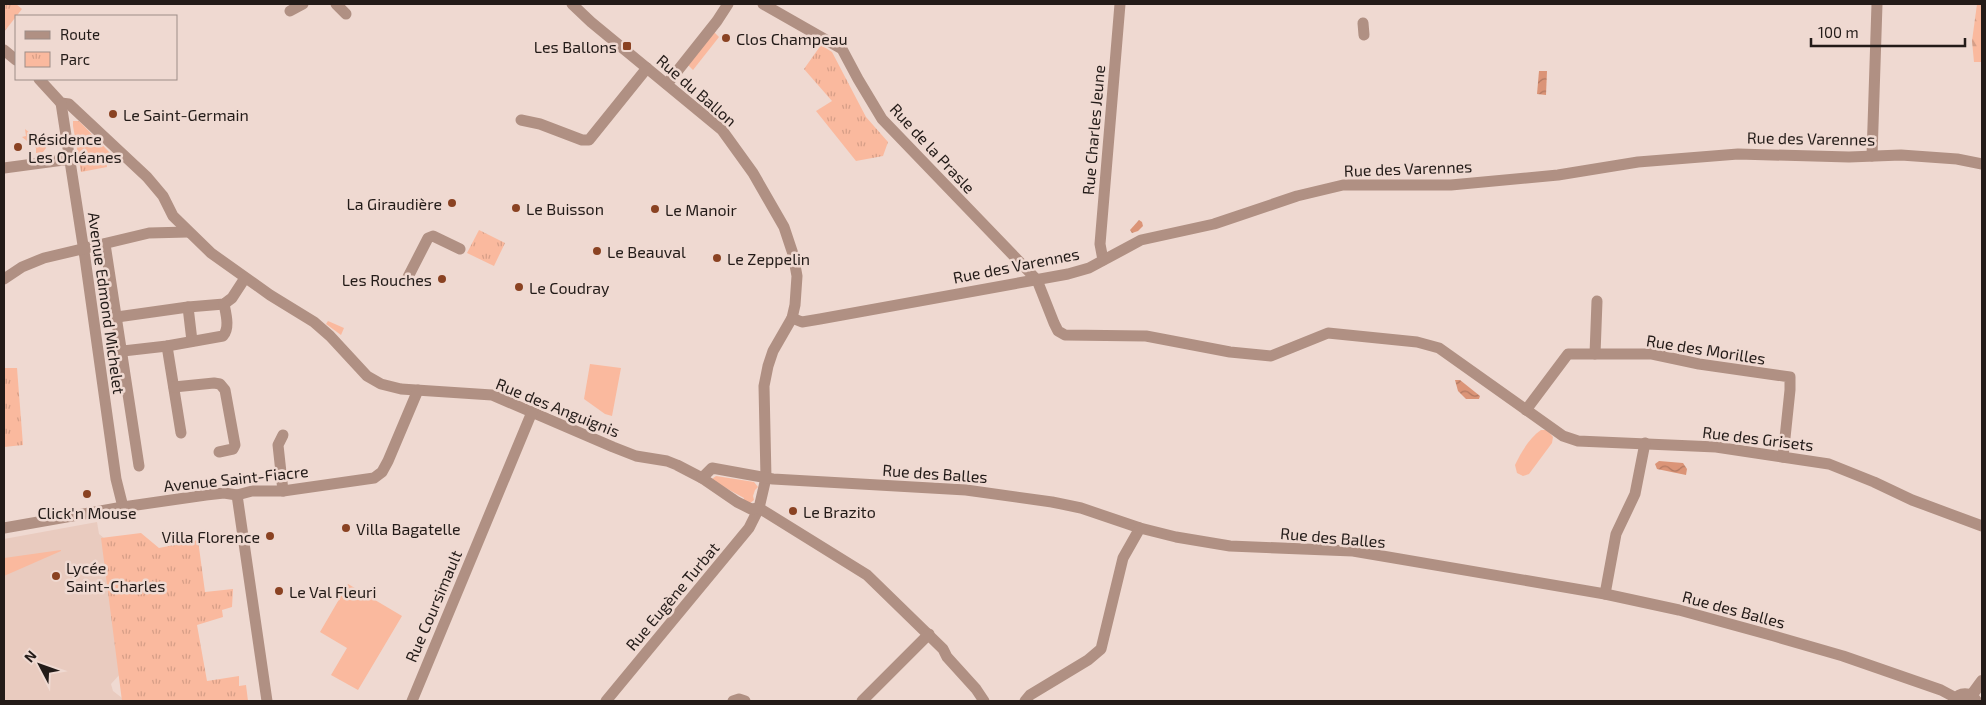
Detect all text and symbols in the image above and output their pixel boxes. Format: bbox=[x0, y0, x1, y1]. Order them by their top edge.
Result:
legend bbox=[15, 15, 178, 80]
scale bar bbox=[1811, 15, 1965, 47]
text: 100 m bbox=[1818, 23, 1859, 41]
text: Route bbox=[60, 25, 100, 43]
place label: Clos Champeau bbox=[736, 29, 848, 48]
marker: Clos Champeau bbox=[720, 32, 732, 44]
place label: Les Ballons bbox=[534, 37, 617, 56]
marker: Les Ballons bbox=[621, 40, 633, 52]
text: Parc bbox=[60, 50, 90, 68]
street label: Rue du Ballon bbox=[653, 50, 741, 130]
street label: Rue Charles Jeune bbox=[1078, 64, 1108, 196]
street label: Rue de la Prasle bbox=[887, 99, 979, 197]
place label: Le Saint-Germain bbox=[123, 105, 249, 124]
marker: Le Saint-Germain bbox=[107, 108, 119, 120]
street label: Rue des Varennes bbox=[1747, 127, 1875, 149]
place label: Résidence Les Orléanes bbox=[28, 129, 122, 166]
marker: Résidence Les Orléanes bbox=[12, 141, 24, 153]
street label: Rue des Varennes bbox=[1343, 156, 1473, 180]
place label: La Giraudière bbox=[347, 194, 442, 213]
marker: La Giraudière bbox=[446, 197, 458, 209]
place label: Le Buisson bbox=[526, 199, 604, 218]
place label: Le Manoir bbox=[665, 200, 738, 219]
marker: Le Buisson bbox=[510, 202, 522, 214]
marker: Le Manoir bbox=[649, 203, 661, 215]
street label: Avenue Edmond Michelet bbox=[85, 211, 129, 395]
place label: Le Beauval bbox=[607, 242, 686, 261]
street label: Rue des Varennes bbox=[951, 243, 1081, 287]
marker: Le Beauval bbox=[591, 245, 603, 257]
place label: Le Zeppelin bbox=[727, 249, 810, 268]
marker: Le Zeppelin bbox=[711, 252, 723, 264]
place label: Les Rouches bbox=[342, 270, 432, 289]
marker: Les Rouches bbox=[436, 273, 448, 285]
place label: Le Coudray bbox=[529, 278, 610, 297]
marker: Le Coudray bbox=[513, 281, 525, 293]
street label: Rue des Morilles bbox=[1645, 330, 1767, 368]
street label: Rue des Anguignis bbox=[493, 373, 623, 441]
street label: Rue des Grisets bbox=[1701, 422, 1815, 454]
street label: Rue des Balles bbox=[882, 460, 988, 486]
street label: Avenue Saint-Fiacre bbox=[163, 461, 309, 495]
marker: Click'n Mouse bbox=[81, 488, 93, 500]
place label: Le Brazito bbox=[803, 502, 876, 521]
place label: Click'n Mouse bbox=[38, 503, 136, 522]
marker: Le Brazito bbox=[787, 505, 799, 517]
place label: Villa Bagatelle bbox=[356, 519, 461, 538]
marker: Villa Bagatelle bbox=[340, 522, 352, 534]
street label: Rue des Balles bbox=[1280, 523, 1386, 551]
place label: Villa Florence bbox=[162, 527, 260, 546]
marker: Villa Florence bbox=[264, 530, 276, 542]
street label: Rue Eugène Turbat bbox=[621, 538, 723, 654]
street label: Rue Coursimault bbox=[401, 547, 465, 665]
place label: Lycée Saint-Charles bbox=[66, 558, 165, 595]
marker: Lycée Saint-Charles bbox=[50, 570, 62, 582]
place label: Le Val Fleuri bbox=[289, 582, 376, 601]
marker: Le Val Fleuri bbox=[273, 585, 285, 597]
street label: Rue des Balles bbox=[1681, 586, 1787, 632]
north arrow bbox=[15, 640, 65, 690]
text: N bbox=[20, 647, 40, 666]

